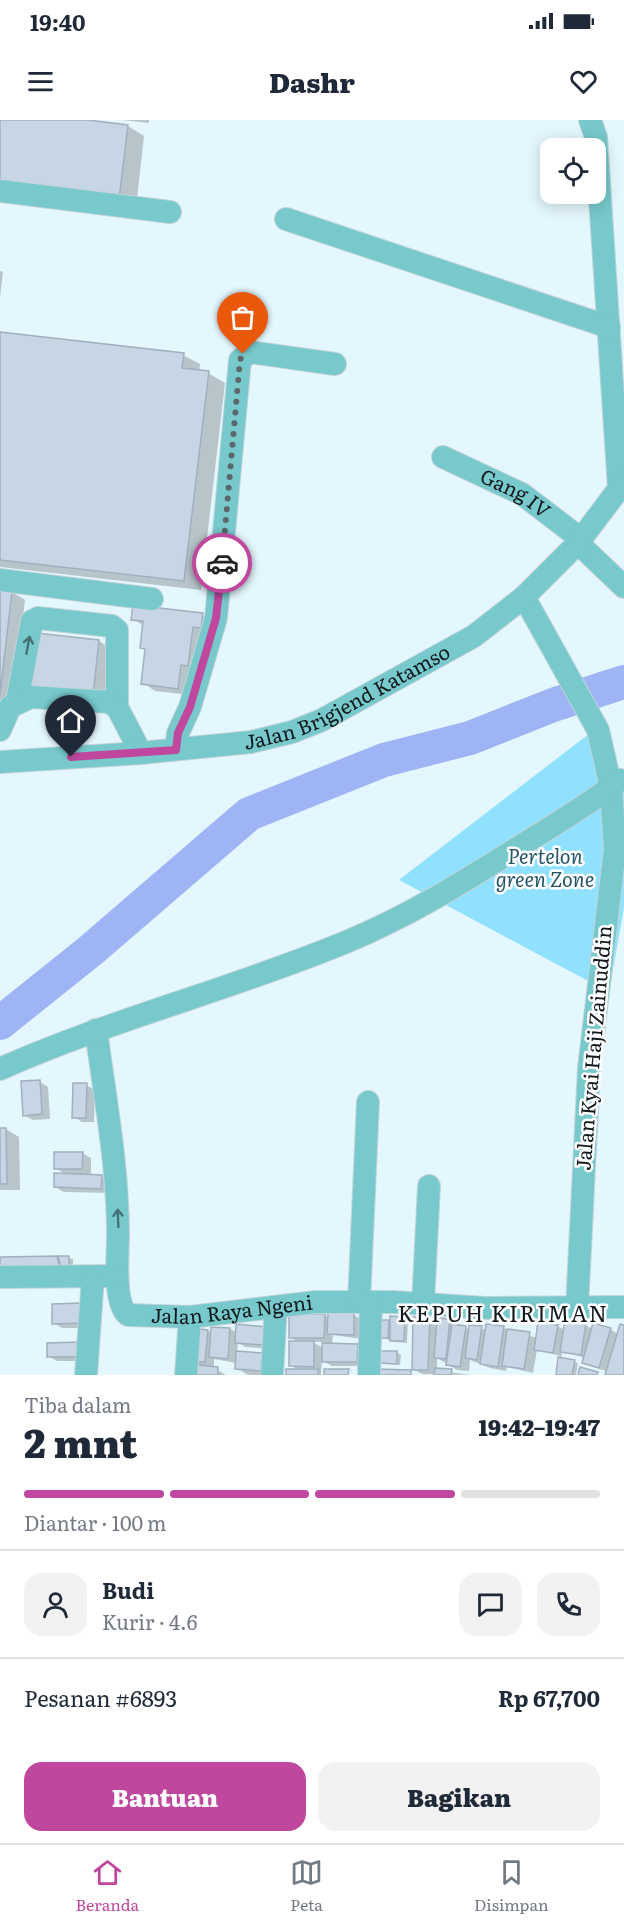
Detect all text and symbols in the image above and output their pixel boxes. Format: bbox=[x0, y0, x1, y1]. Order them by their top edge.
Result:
text: 19:40 bbox=[30, 5, 85, 38]
text: Dashr bbox=[269, 61, 355, 101]
icon: menu bbox=[24, 65, 57, 98]
icon: heart bbox=[567, 65, 600, 98]
map controls bbox=[540, 138, 606, 204]
button: locate bbox=[540, 138, 606, 204]
pin bbox=[217, 292, 268, 354]
icon: bag bbox=[226, 301, 259, 334]
street label: Gang IV bbox=[476, 460, 558, 524]
courier bbox=[192, 533, 252, 593]
icon: car bbox=[206, 547, 239, 580]
one-way arrow bbox=[23, 635, 34, 655]
street label: Jalan Brigjend Katamso bbox=[243, 635, 455, 756]
pin bbox=[45, 695, 96, 757]
icon: home bbox=[54, 704, 87, 737]
park label: Pertelon green Zone bbox=[496, 840, 594, 893]
street label: Jalan Kyai Haji Zainuddin bbox=[566, 924, 618, 1172]
one-way arrow bbox=[112, 1208, 123, 1228]
street label: Jalan Raya Ngeni bbox=[151, 1286, 314, 1330]
district label: KEPUH KIRIMAN bbox=[397, 1296, 609, 1329]
text: Tiba dalam bbox=[24, 1389, 131, 1419]
text: 19:42–19:47 bbox=[479, 1410, 600, 1443]
text: 2 mnt bbox=[24, 1412, 137, 1470]
text: Diantar · 100 m bbox=[24, 1507, 166, 1537]
button: person bbox=[24, 1573, 87, 1636]
text: Budi bbox=[102, 1573, 154, 1606]
button: chat bbox=[459, 1573, 522, 1636]
button: phone bbox=[537, 1573, 600, 1636]
text: Kurir · 4.6 bbox=[102, 1606, 198, 1636]
text: Pesanan #6893 bbox=[24, 1681, 177, 1714]
text: Rp 67,700 bbox=[498, 1681, 600, 1714]
button: Bantuan bbox=[24, 1762, 306, 1831]
button: Bagikan bbox=[318, 1762, 600, 1831]
tab: Beranda bbox=[75, 1856, 139, 1916]
tab: Peta bbox=[290, 1856, 323, 1916]
tab: Disimpan bbox=[474, 1856, 549, 1916]

